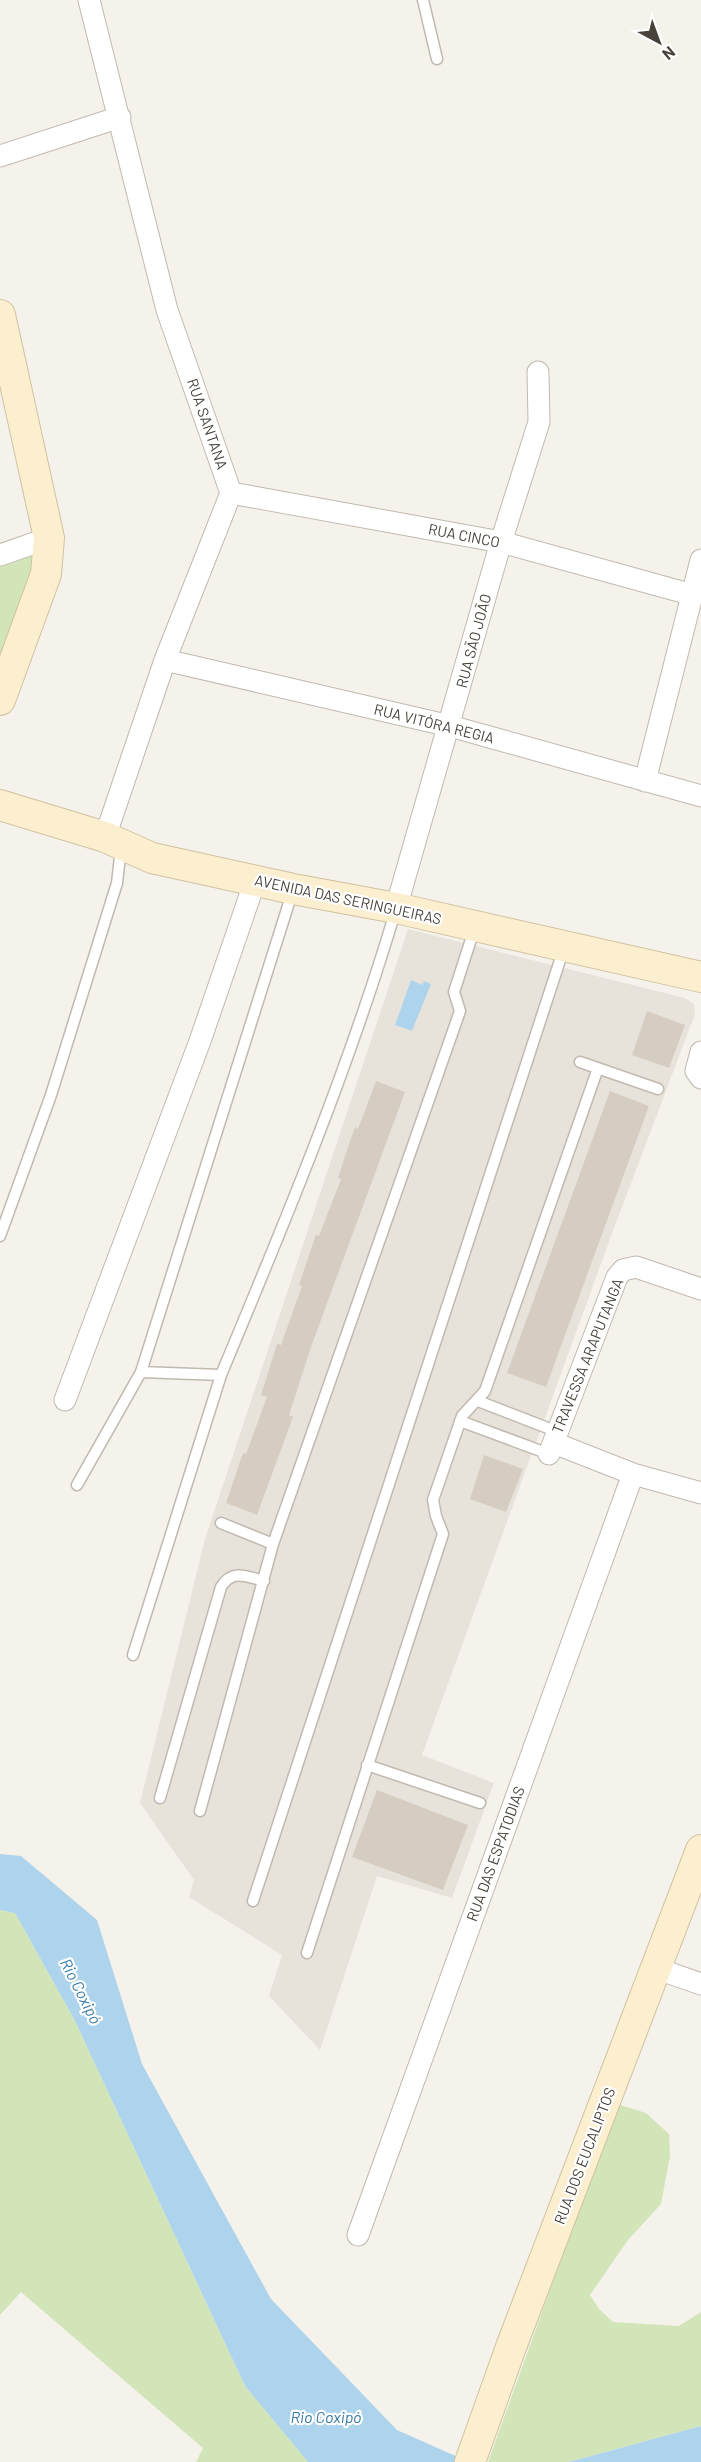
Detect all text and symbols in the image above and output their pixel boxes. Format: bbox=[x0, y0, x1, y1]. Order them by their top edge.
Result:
north arrow bbox=[629, 12, 689, 72]
text: N bbox=[659, 43, 679, 64]
street label: RUA SANTANA bbox=[184, 376, 232, 471]
street label: RUA CINCO bbox=[427, 519, 501, 551]
street label: RUA SÃO JOÃO bbox=[452, 592, 494, 690]
street label: RUA VITÓRA REGIA bbox=[372, 699, 496, 747]
street label: AVENIDA DAS SERINGUEIRAS bbox=[253, 870, 443, 928]
street label: TRAVESSA ARAPUTANGA bbox=[548, 1275, 626, 1436]
street label: RUA DAS ESPATODIAS bbox=[462, 1784, 528, 1924]
water label: Rio Coxipó bbox=[57, 1955, 106, 2027]
street label: RUA DOS EUCALIPTOS bbox=[550, 2085, 618, 2227]
water label: Rio Coxipó bbox=[291, 2407, 361, 2426]

